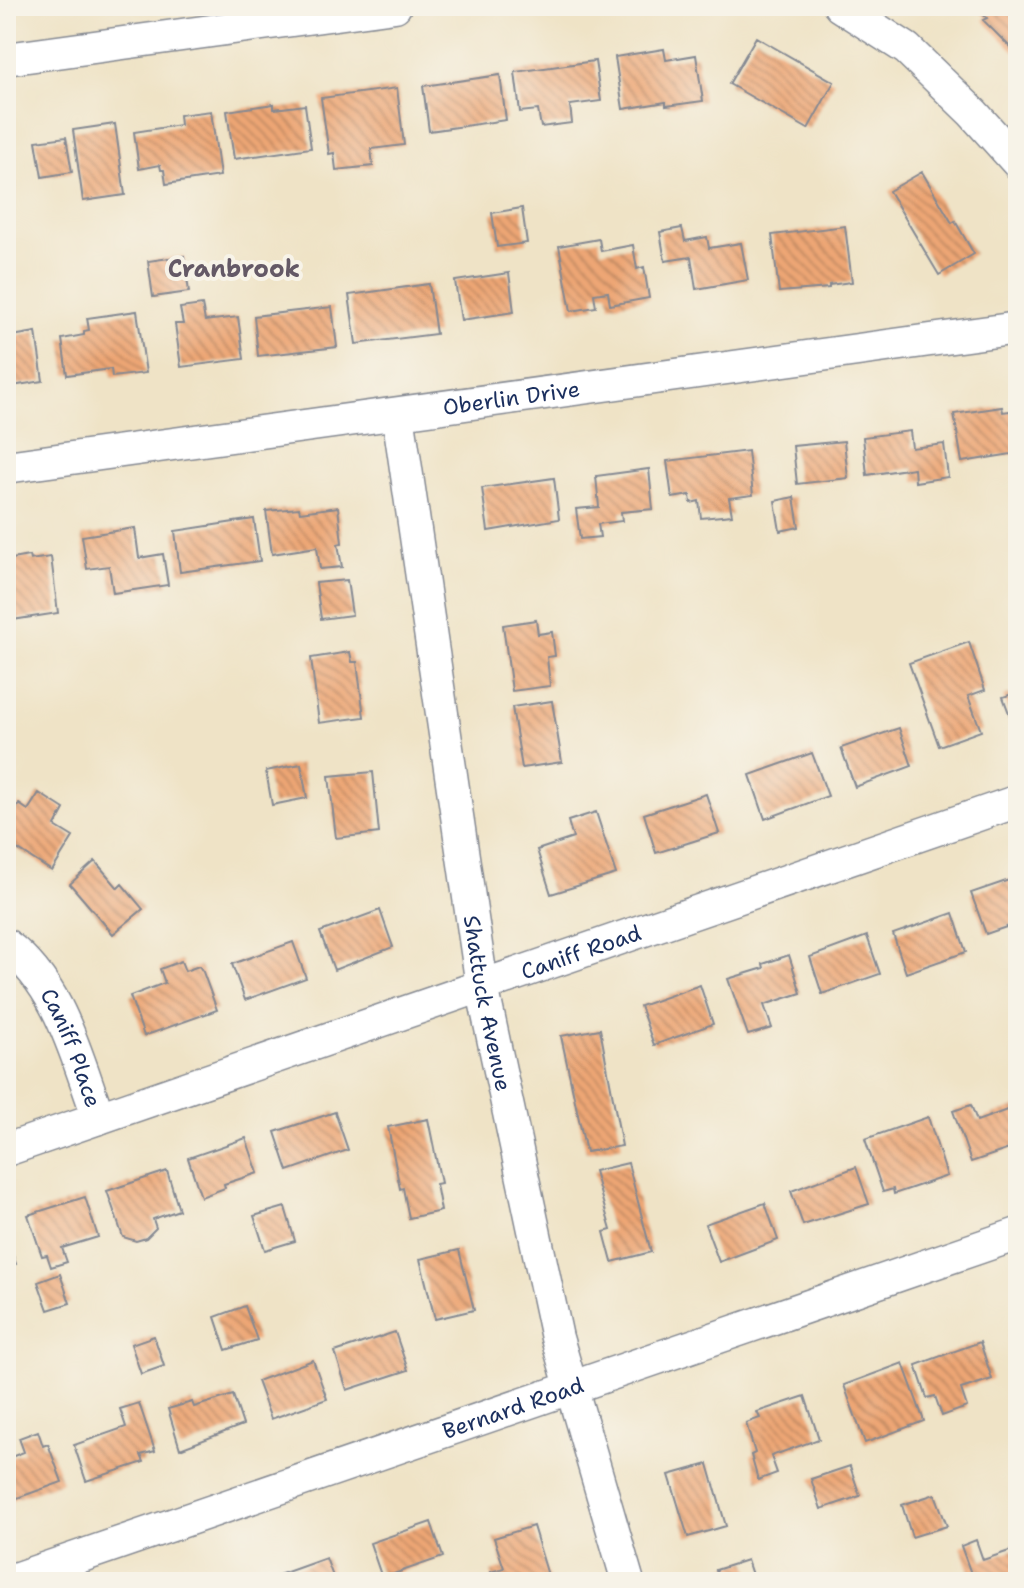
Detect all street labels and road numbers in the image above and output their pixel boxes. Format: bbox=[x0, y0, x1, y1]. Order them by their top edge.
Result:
street label: Oberlin Drive bbox=[441, 374, 582, 422]
street label: Shattuck Avenue bbox=[457, 913, 518, 1094]
street label: Caniff Road bbox=[517, 918, 645, 986]
street label: Caniff Place bbox=[34, 983, 108, 1111]
street label: Bernard Road bbox=[439, 1370, 588, 1446]

